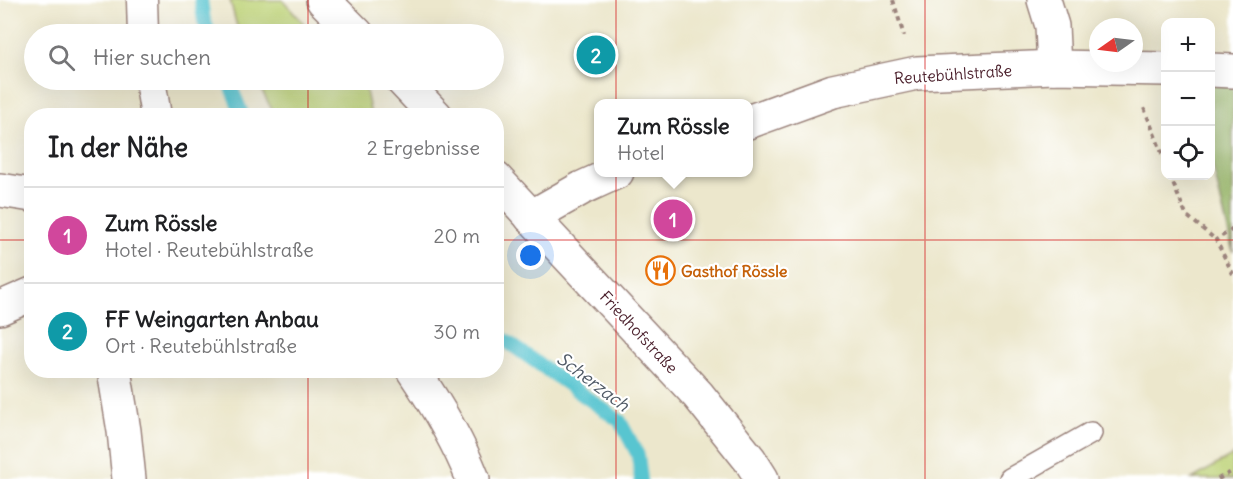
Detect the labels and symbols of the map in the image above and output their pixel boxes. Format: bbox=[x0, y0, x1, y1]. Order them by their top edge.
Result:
north arrow bbox=[1089, 18, 1143, 72]
pin: 2 bbox=[576, 32, 616, 78]
street label: Reutebühlstraße bbox=[893, 60, 1013, 88]
pin: 1 bbox=[654, 196, 692, 242]
your location bbox=[516, 241, 545, 270]
restaurant icon: Gasthof Rössle bbox=[644, 255, 676, 287]
place label: Gasthof Rössle bbox=[681, 261, 788, 281]
street label: Friedhofstraße bbox=[596, 287, 682, 377]
water label: Scherzach bbox=[553, 347, 635, 417]

